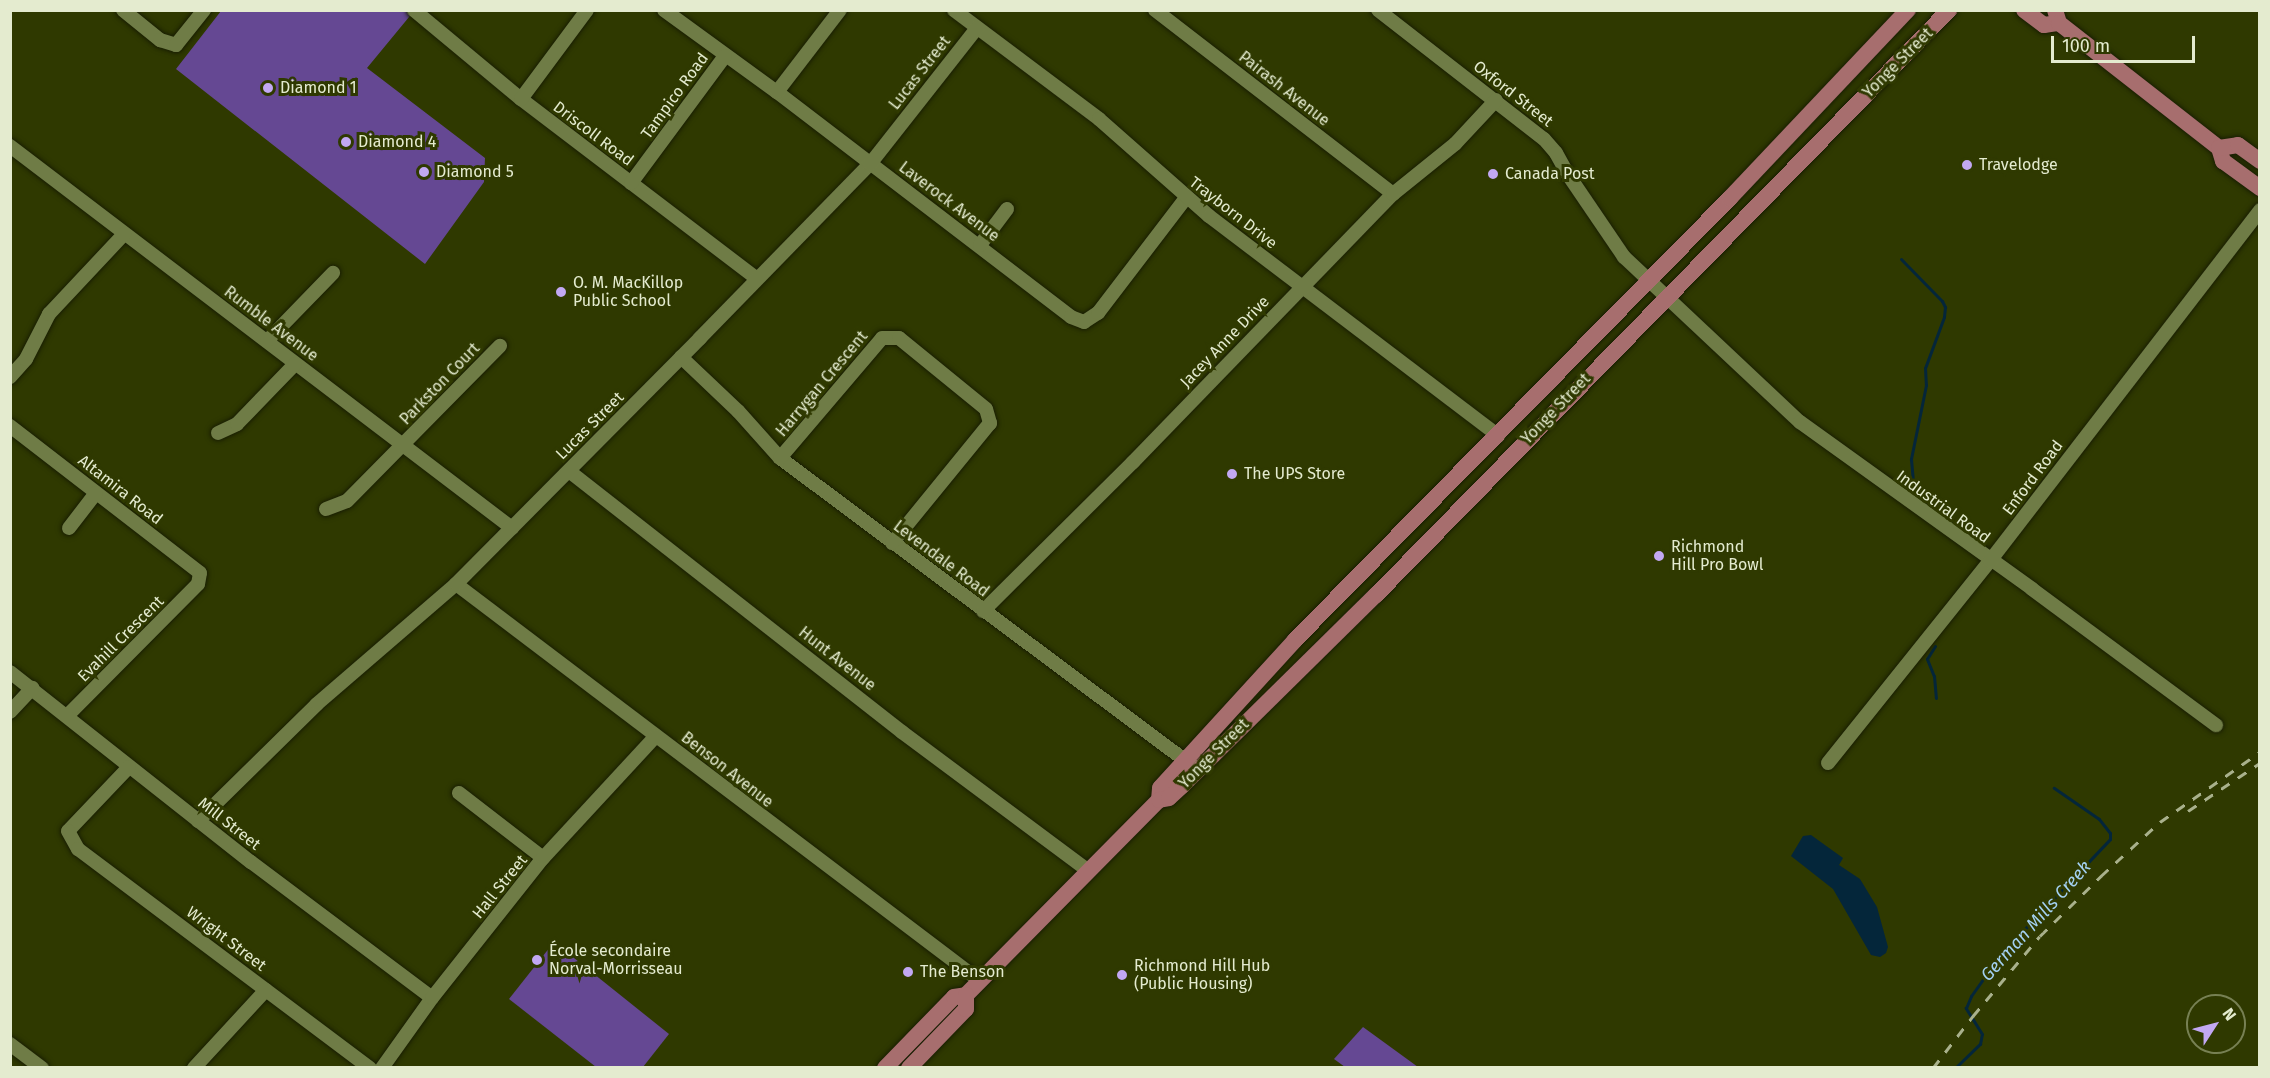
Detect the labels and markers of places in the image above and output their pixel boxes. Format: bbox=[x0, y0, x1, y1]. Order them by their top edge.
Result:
place label: Diamond 1 bbox=[280, 78, 357, 98]
marker: Diamond 1 bbox=[261, 81, 275, 95]
place label: Diamond 4 bbox=[358, 132, 436, 152]
marker: Diamond 4 bbox=[339, 135, 353, 149]
place label: Travelodge bbox=[1979, 155, 2058, 175]
marker: Travelodge bbox=[1960, 158, 1974, 172]
place label: Diamond 5 bbox=[436, 162, 514, 182]
place label: Canada Post bbox=[1505, 164, 1595, 184]
marker: Diamond 5 bbox=[417, 165, 431, 179]
marker: Canada Post bbox=[1486, 167, 1500, 181]
place label: O. M. MacKillop Public School bbox=[573, 273, 683, 311]
marker: O. M. MacKillop Public School bbox=[554, 285, 568, 299]
place label: The UPS Store bbox=[1244, 464, 1345, 484]
marker: The UPS Store bbox=[1225, 467, 1239, 481]
place label: Richmond Hill Pro Bowl bbox=[1671, 537, 1763, 575]
marker: Richmond Hill Pro Bowl bbox=[1652, 549, 1666, 563]
place label: École secondaire Norval-Morrisseau bbox=[549, 941, 683, 979]
marker: École secondaire Norval-Morrisseau bbox=[530, 953, 544, 967]
place label: Richmond Hill Hub (Public Housing) bbox=[1134, 956, 1270, 994]
place label: The Benson bbox=[920, 962, 1005, 982]
marker: The Benson bbox=[901, 965, 915, 979]
marker: Richmond Hill Hub (Public Housing) bbox=[1115, 968, 1129, 982]

